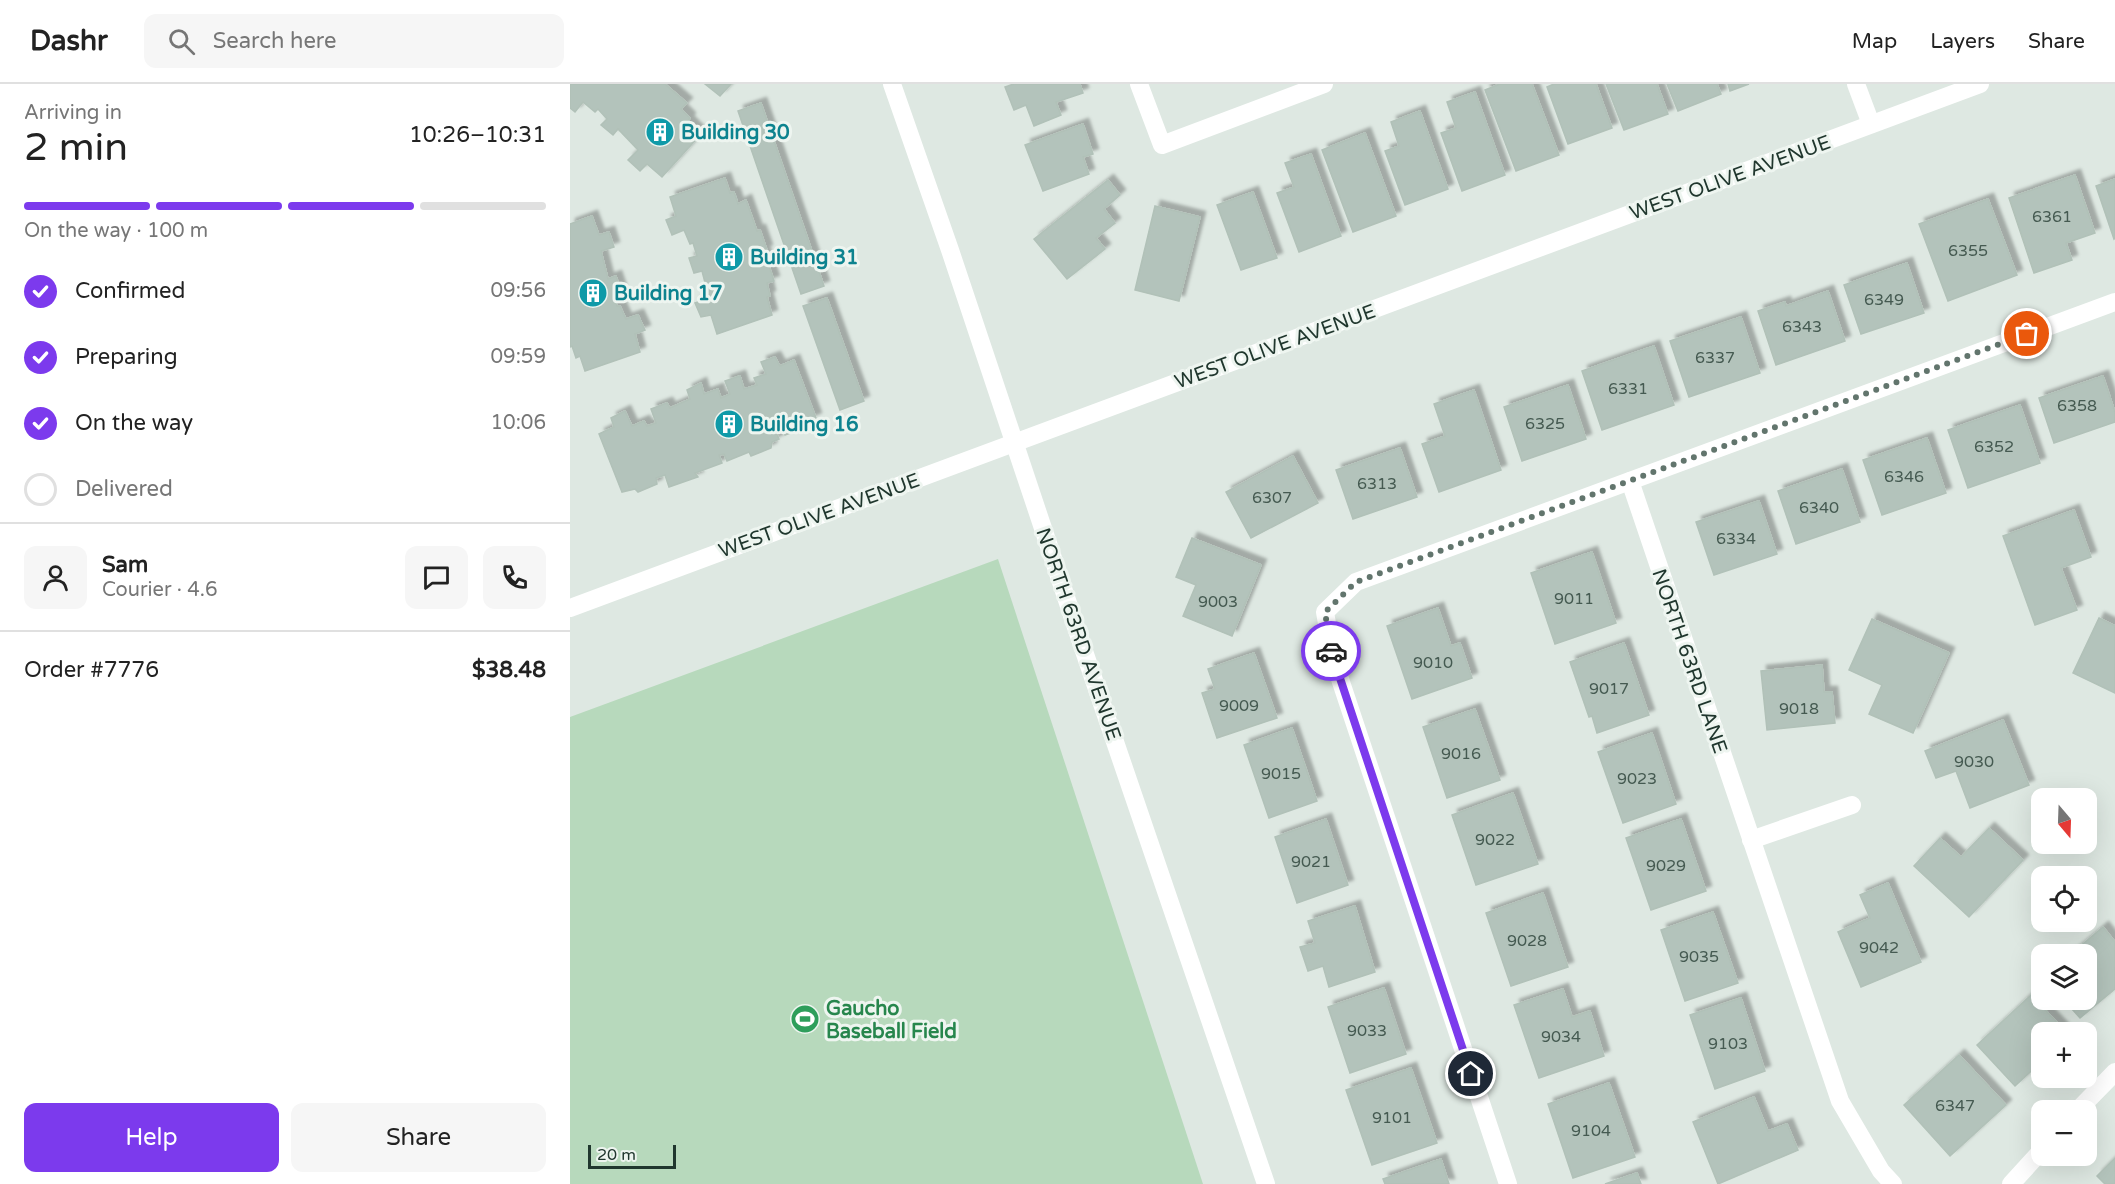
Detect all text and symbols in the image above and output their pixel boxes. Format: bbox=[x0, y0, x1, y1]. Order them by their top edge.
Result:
search box bbox=[144, 14, 564, 68]
text: Dashr bbox=[30, 24, 108, 58]
icon: search bbox=[165, 25, 198, 58]
text: Search here bbox=[213, 28, 336, 54]
text: Map bbox=[1852, 29, 1897, 54]
text: Layers bbox=[1930, 29, 1995, 54]
text: Share bbox=[2028, 29, 2085, 54]
text: Arriving in bbox=[24, 101, 122, 125]
building icon: Building 30 bbox=[644, 116, 676, 148]
place label: Building 30 bbox=[681, 121, 790, 145]
text: 10:26–10:31 bbox=[409, 122, 546, 148]
text: 2 min bbox=[24, 124, 128, 171]
street label: WEST OLIVE AVENUE bbox=[1627, 130, 1834, 225]
house number: 6361 bbox=[2032, 207, 2072, 227]
text: On the way · 100 m bbox=[24, 219, 208, 243]
building icon: Building 31 bbox=[713, 241, 745, 273]
house number: 6355 bbox=[1948, 241, 1988, 261]
place label: Building 31 bbox=[750, 246, 859, 270]
icon: check bbox=[24, 275, 57, 308]
building icon: Building 17 bbox=[577, 277, 609, 309]
text: Confirmed bbox=[75, 278, 185, 304]
text: 09:56 bbox=[491, 279, 546, 303]
place label: Building 17 bbox=[614, 282, 723, 306]
house number: 6349 bbox=[1864, 290, 1904, 310]
street label: WEST OLIVE AVENUE bbox=[1172, 299, 1379, 394]
pin bbox=[2001, 308, 2052, 359]
house number: 6343 bbox=[1782, 317, 1822, 337]
icon: bag bbox=[2010, 317, 2043, 350]
icon: check bbox=[24, 341, 57, 374]
text: Preparing bbox=[75, 344, 178, 370]
text: 09:59 bbox=[491, 345, 546, 369]
house number: 6337 bbox=[1695, 348, 1735, 368]
house number: 6331 bbox=[1608, 379, 1648, 399]
house number: 6358 bbox=[2057, 396, 2097, 416]
icon: check bbox=[24, 407, 57, 440]
building icon: Building 16 bbox=[713, 408, 745, 440]
text: On the way bbox=[75, 410, 193, 436]
text: 10:06 bbox=[491, 411, 546, 435]
place label: Building 16 bbox=[750, 413, 859, 437]
house number: 6325 bbox=[1525, 414, 1565, 434]
house number: 6352 bbox=[1974, 437, 2014, 457]
house number: 6346 bbox=[1884, 467, 1924, 487]
street label: WEST OLIVE AVENUE bbox=[716, 468, 923, 563]
house number: 6313 bbox=[1357, 474, 1397, 494]
text: Delivered bbox=[75, 476, 173, 502]
house number: 6307 bbox=[1252, 488, 1292, 508]
house number: 6340 bbox=[1799, 498, 1839, 518]
street label: NORTH 63RD AVENUE bbox=[1030, 525, 1126, 744]
house number: 6334 bbox=[1716, 529, 1756, 549]
button: person bbox=[24, 546, 87, 609]
button: chat bbox=[405, 546, 468, 609]
button: phone bbox=[483, 546, 546, 609]
text: Sam bbox=[102, 552, 148, 578]
street label: NORTH 63RD LANE bbox=[1646, 566, 1732, 757]
text: Courier · 4.6 bbox=[102, 578, 217, 602]
house number: 9011 bbox=[1554, 589, 1594, 609]
house number: 9003 bbox=[1198, 592, 1238, 612]
courier bbox=[1301, 621, 1361, 681]
icon: car bbox=[1315, 635, 1348, 668]
house number: 9010 bbox=[1413, 653, 1453, 673]
text: Order #7776 bbox=[24, 657, 159, 683]
text: $38.48 bbox=[472, 657, 546, 683]
house number: 9017 bbox=[1589, 679, 1629, 699]
house number: 9009 bbox=[1219, 696, 1259, 716]
house number: 9018 bbox=[1779, 699, 1819, 719]
house number: 9016 bbox=[1441, 744, 1481, 764]
house number: 9030 bbox=[1954, 752, 1994, 772]
house number: 9015 bbox=[1261, 764, 1301, 784]
house number: 9023 bbox=[1617, 769, 1657, 789]
north arrow bbox=[2031, 788, 2097, 854]
map controls bbox=[2031, 788, 2097, 1166]
house number: 9022 bbox=[1475, 830, 1515, 850]
house number: 9021 bbox=[1291, 852, 1331, 872]
house number: 9029 bbox=[1646, 856, 1686, 876]
button: locate bbox=[2031, 866, 2097, 932]
house number: 9028 bbox=[1507, 931, 1547, 951]
house number: 9042 bbox=[1859, 938, 1899, 958]
button: layers bbox=[2031, 944, 2097, 1010]
house number: 9035 bbox=[1679, 947, 1719, 967]
place label: Gaucho Baseball Field bbox=[826, 997, 957, 1044]
sports icon: Gaucho Baseball Field bbox=[789, 1003, 821, 1035]
house number: 9033 bbox=[1347, 1021, 1387, 1041]
button: + bbox=[2031, 1022, 2097, 1088]
house number: 9034 bbox=[1541, 1027, 1581, 1047]
house number: 9103 bbox=[1708, 1034, 1748, 1054]
pin bbox=[1445, 1048, 1496, 1099]
icon: home bbox=[1454, 1057, 1487, 1090]
house number: 6347 bbox=[1935, 1096, 1975, 1116]
button: − bbox=[2031, 1100, 2097, 1166]
button: Help bbox=[24, 1103, 279, 1172]
button: Share bbox=[291, 1103, 546, 1172]
house number: 9101 bbox=[1372, 1108, 1412, 1128]
house number: 9104 bbox=[1571, 1121, 1611, 1141]
scale bar bbox=[588, 1142, 676, 1170]
text: 20 m bbox=[597, 1145, 636, 1165]

